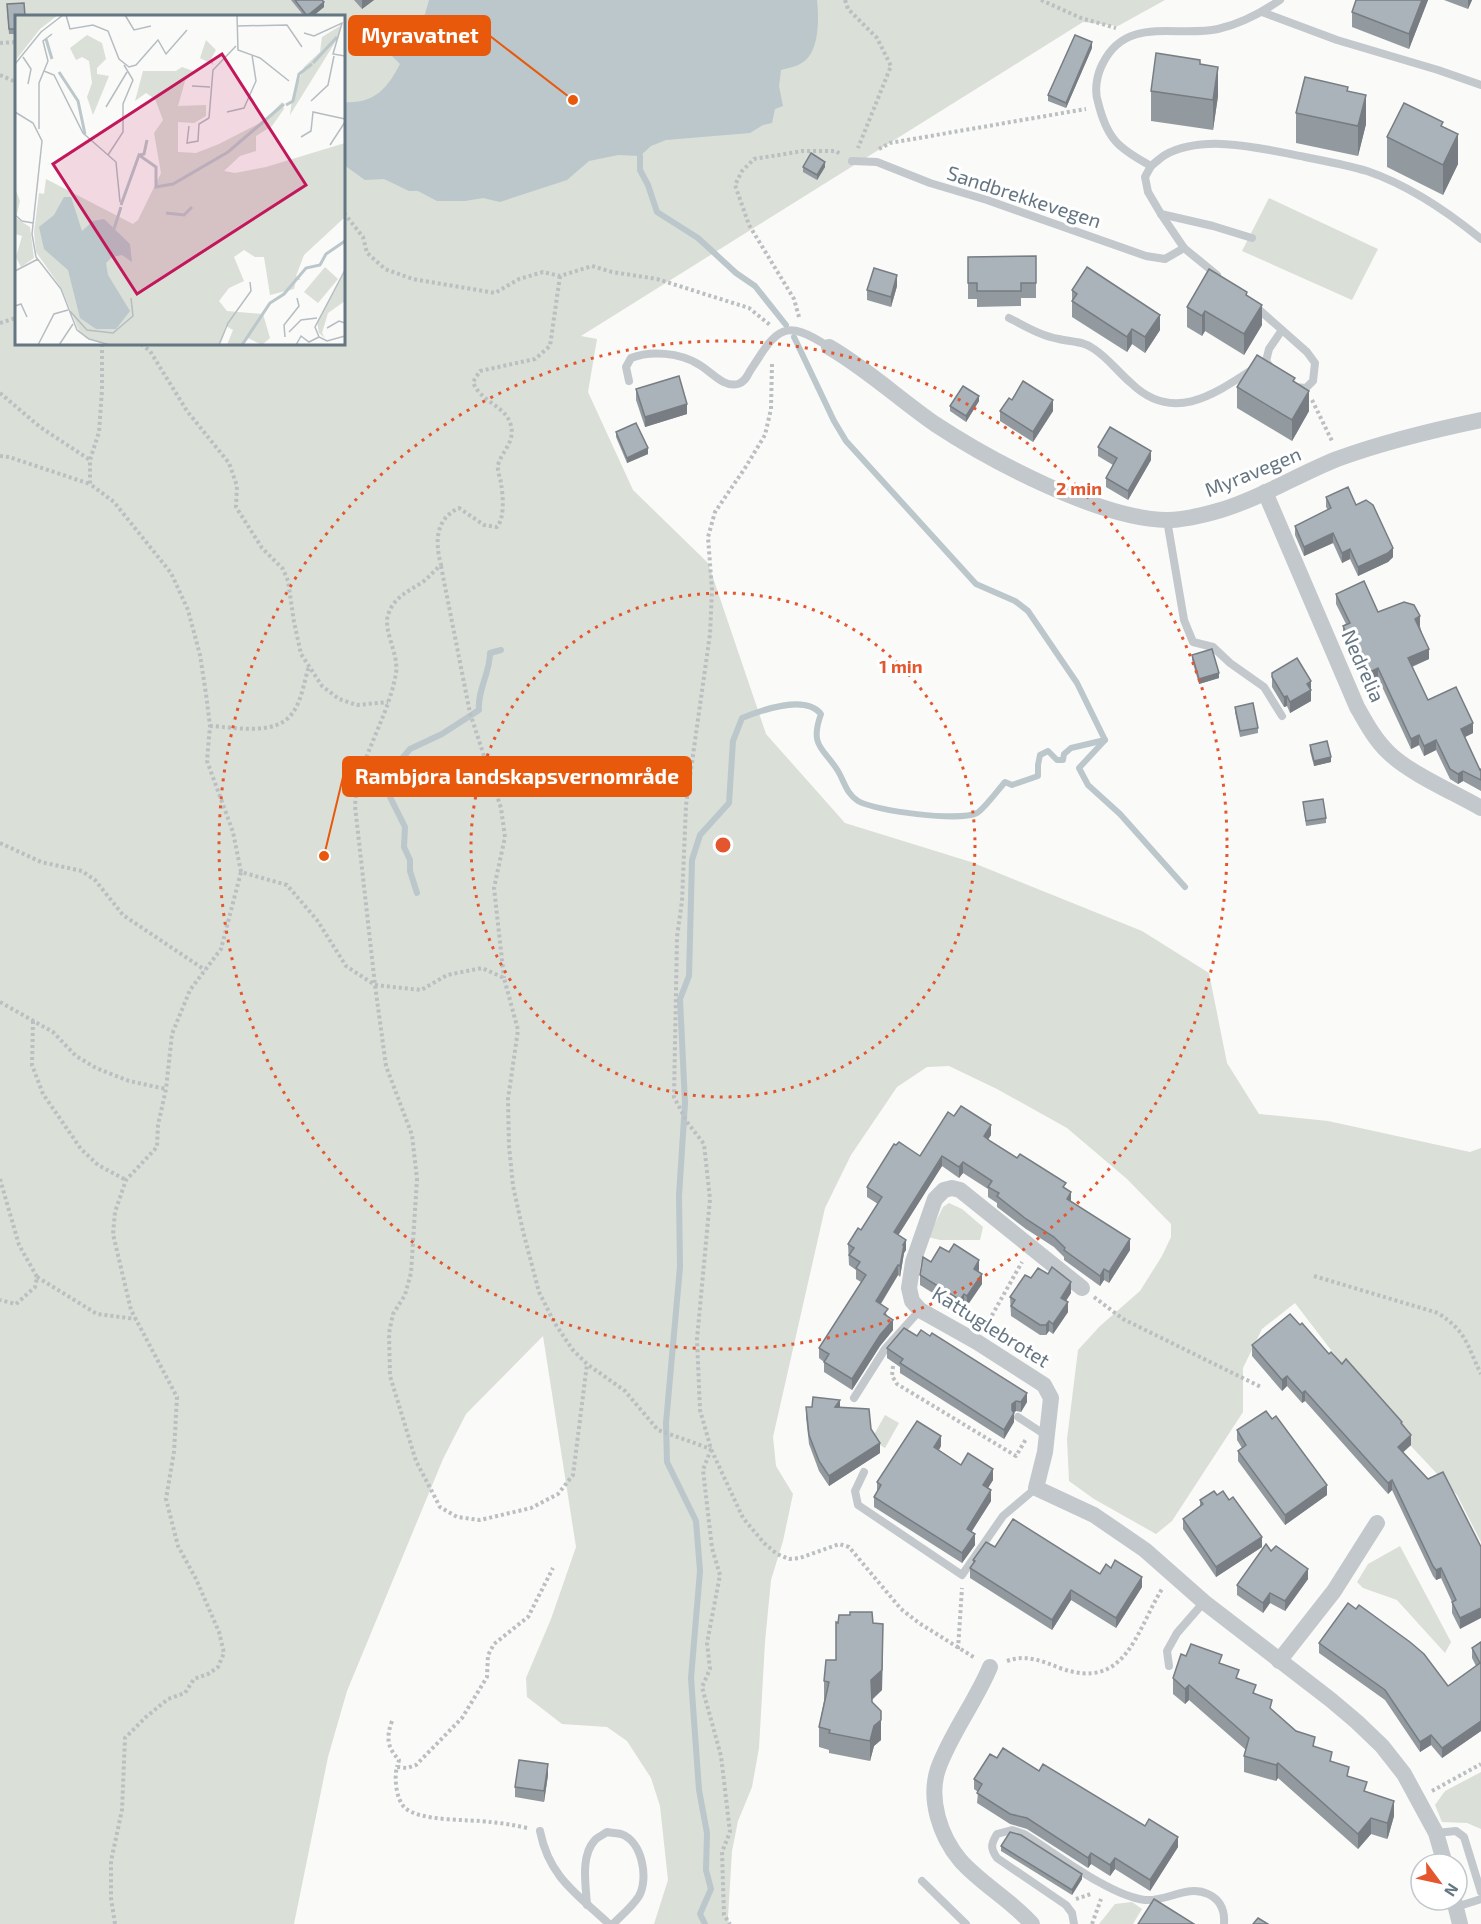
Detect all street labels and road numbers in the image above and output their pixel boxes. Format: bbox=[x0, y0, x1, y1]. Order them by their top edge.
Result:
street label: Sandbrekkevegen bbox=[944, 160, 1104, 232]
street label: Myravegen bbox=[1201, 441, 1304, 501]
street label: Nedrelia bbox=[1337, 626, 1390, 706]
street label: Kattuglebrotet bbox=[928, 1281, 1055, 1372]

